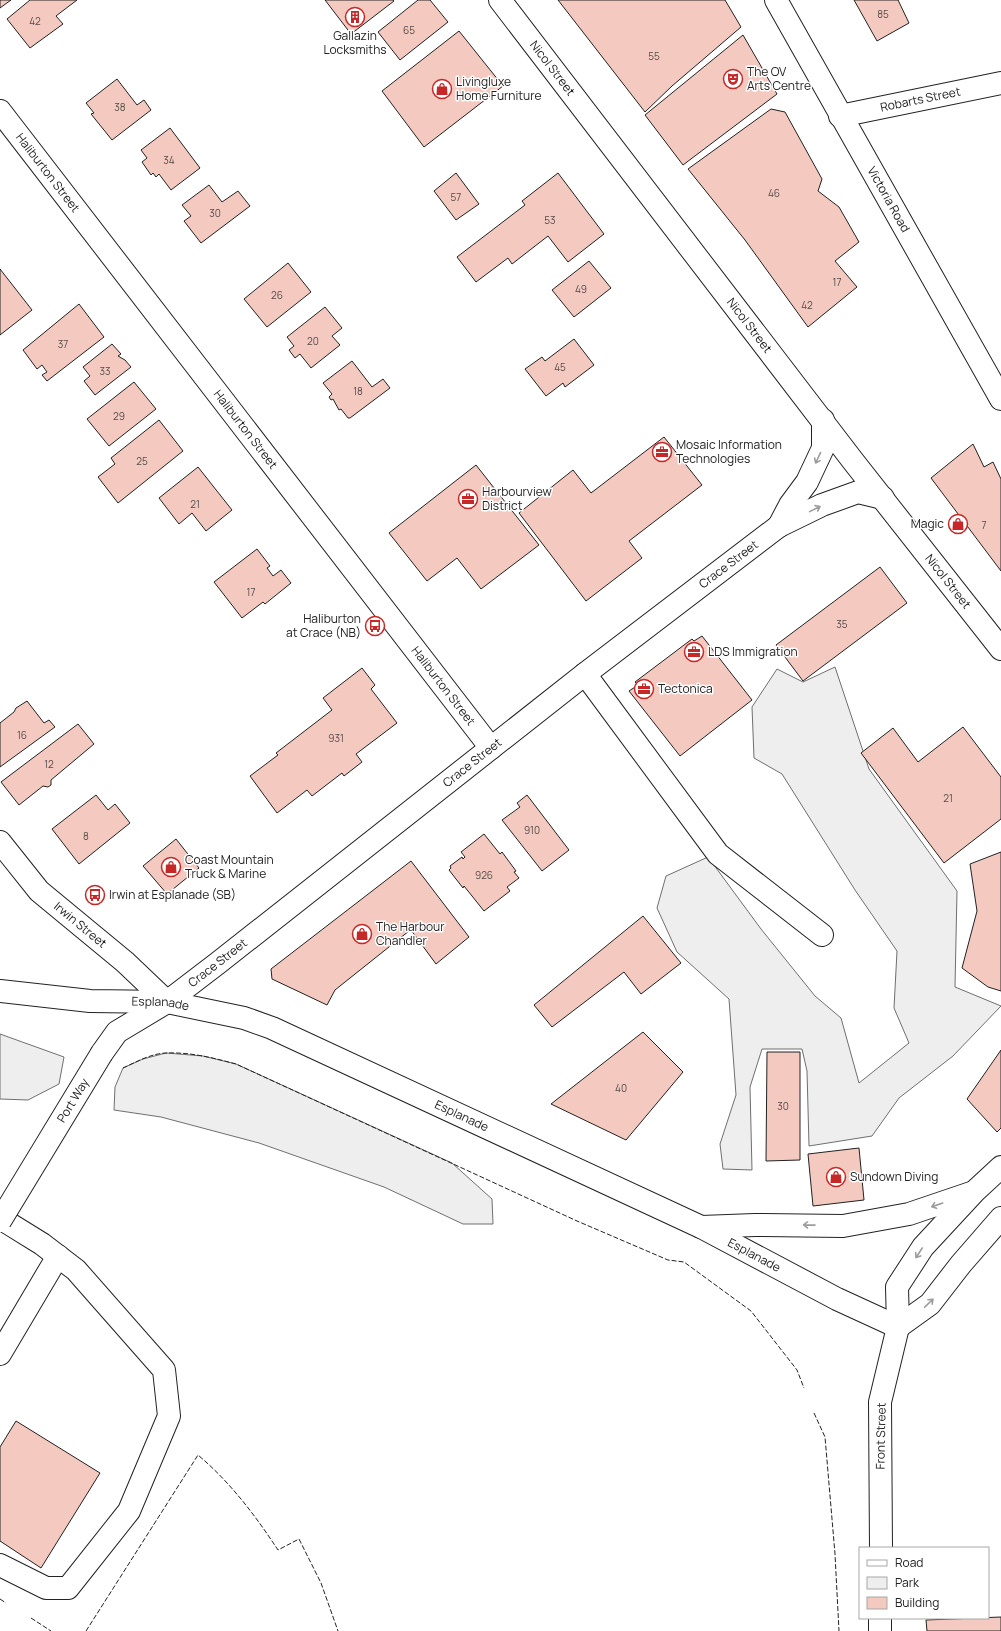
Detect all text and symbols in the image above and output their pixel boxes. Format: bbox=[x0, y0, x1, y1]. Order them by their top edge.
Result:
building icon: Gallazin Locksmiths bbox=[344, 6, 366, 28]
house number: 85 bbox=[877, 7, 889, 21]
house number: 42 bbox=[29, 14, 41, 28]
house number: 65 bbox=[403, 23, 415, 37]
place label: Gallazin Locksmiths bbox=[323, 27, 387, 58]
street label: Nicol Street bbox=[526, 37, 579, 99]
house number: 55 bbox=[648, 49, 660, 63]
place label: The OV Arts Centre bbox=[747, 63, 811, 94]
theatre icon: The OV Arts Centre bbox=[722, 68, 744, 90]
place label: Livingluxe Home Furniture bbox=[456, 73, 541, 104]
shop icon: Livingluxe Home Furniture bbox=[431, 78, 453, 100]
street label: Robarts Street bbox=[879, 82, 962, 116]
house number: 38 bbox=[114, 100, 126, 114]
street label: Haliburton Street bbox=[12, 129, 84, 216]
house number: 34 bbox=[163, 153, 175, 167]
street label: Victoria Road bbox=[864, 163, 914, 235]
house number: 46 bbox=[768, 186, 780, 200]
house number: 57 bbox=[451, 190, 461, 204]
house number: 30 bbox=[209, 206, 221, 220]
house number: 53 bbox=[544, 213, 556, 227]
house number: 17 bbox=[833, 275, 841, 289]
house number: 49 bbox=[575, 282, 587, 296]
house number: 26 bbox=[271, 288, 283, 302]
street label: Nicol Street bbox=[723, 294, 776, 356]
house number: 42 bbox=[801, 298, 813, 312]
house number: 20 bbox=[307, 334, 319, 348]
house number: 37 bbox=[58, 337, 68, 351]
house number: 45 bbox=[554, 360, 566, 374]
house number: 33 bbox=[99, 364, 111, 378]
house number: 18 bbox=[353, 384, 363, 398]
street label: Haliburton Street bbox=[210, 386, 282, 472]
house number: 29 bbox=[113, 409, 125, 423]
place label: Mosaic Information Technologies bbox=[676, 436, 782, 467]
office icon: Mosaic Information Technologies bbox=[651, 441, 673, 463]
one-way arrow bbox=[814, 452, 821, 464]
house number: 25 bbox=[136, 454, 148, 468]
place label: Harbourview District bbox=[482, 483, 552, 514]
office icon: Harbourview District bbox=[457, 488, 479, 510]
house number: 21 bbox=[190, 497, 200, 511]
one-way arrow bbox=[808, 504, 820, 512]
shop icon: Magic bbox=[947, 513, 969, 535]
place label: Magic bbox=[911, 515, 944, 532]
house number: 7 bbox=[981, 518, 987, 532]
street label: Crace Street bbox=[695, 536, 762, 592]
street label: Nicol Street bbox=[921, 550, 975, 612]
house number: 17 bbox=[247, 585, 255, 599]
place label: Haliburton at Crace (NB) bbox=[286, 610, 361, 641]
bus stop icon: Haliburton at Crace (NB) bbox=[364, 615, 386, 637]
house number: 35 bbox=[836, 617, 848, 631]
office icon: LDS Immigration bbox=[683, 641, 705, 663]
street label: Haliburton Street bbox=[408, 643, 480, 729]
place label: LDS Immigration bbox=[708, 643, 798, 660]
office icon: Tectonica bbox=[633, 678, 655, 700]
place label: Tectonica bbox=[658, 680, 713, 697]
house number: 16 bbox=[17, 728, 27, 742]
house number: 931 bbox=[328, 731, 344, 745]
street label: Crace Street bbox=[439, 734, 505, 791]
house number: 12 bbox=[44, 757, 54, 771]
house number: 21 bbox=[943, 791, 953, 805]
house number: 910 bbox=[524, 823, 540, 837]
house number: 8 bbox=[83, 829, 89, 843]
place label: Coast Mountain Truck & Marine bbox=[185, 851, 274, 882]
shop icon: Coast Mountain Truck & Marine bbox=[160, 856, 182, 878]
house number: 926 bbox=[475, 868, 493, 882]
bus stop icon: Irwin at Esplanade (SB) bbox=[84, 884, 106, 906]
place label: Irwin at Esplanade (SB) bbox=[109, 886, 236, 903]
street label: Irwin Street bbox=[50, 898, 111, 952]
place label: The Harbour Chandler bbox=[376, 918, 445, 949]
shop icon: The Harbour Chandler bbox=[351, 923, 373, 945]
street label: Crace Street bbox=[184, 934, 251, 991]
street label: Esplanade bbox=[131, 993, 191, 1014]
street label: Port Way bbox=[53, 1074, 93, 1126]
house number: 40 bbox=[615, 1081, 627, 1095]
street label: Esplanade bbox=[432, 1096, 492, 1135]
house number: 30 bbox=[777, 1099, 789, 1113]
shop icon: Sundown Diving bbox=[825, 1166, 847, 1188]
place label: Sundown Diving bbox=[850, 1168, 938, 1185]
one-way arrow bbox=[930, 1202, 943, 1209]
one-way arrow bbox=[803, 1221, 816, 1229]
street label: Esplanade bbox=[725, 1234, 784, 1276]
one-way arrow bbox=[915, 1247, 924, 1258]
one-way arrow bbox=[924, 1299, 934, 1308]
street label: Front Street bbox=[871, 1402, 890, 1470]
legend bbox=[859, 1547, 989, 1619]
text: Road bbox=[895, 1554, 923, 1571]
text: Park bbox=[895, 1574, 920, 1591]
text: Building bbox=[895, 1594, 939, 1611]

